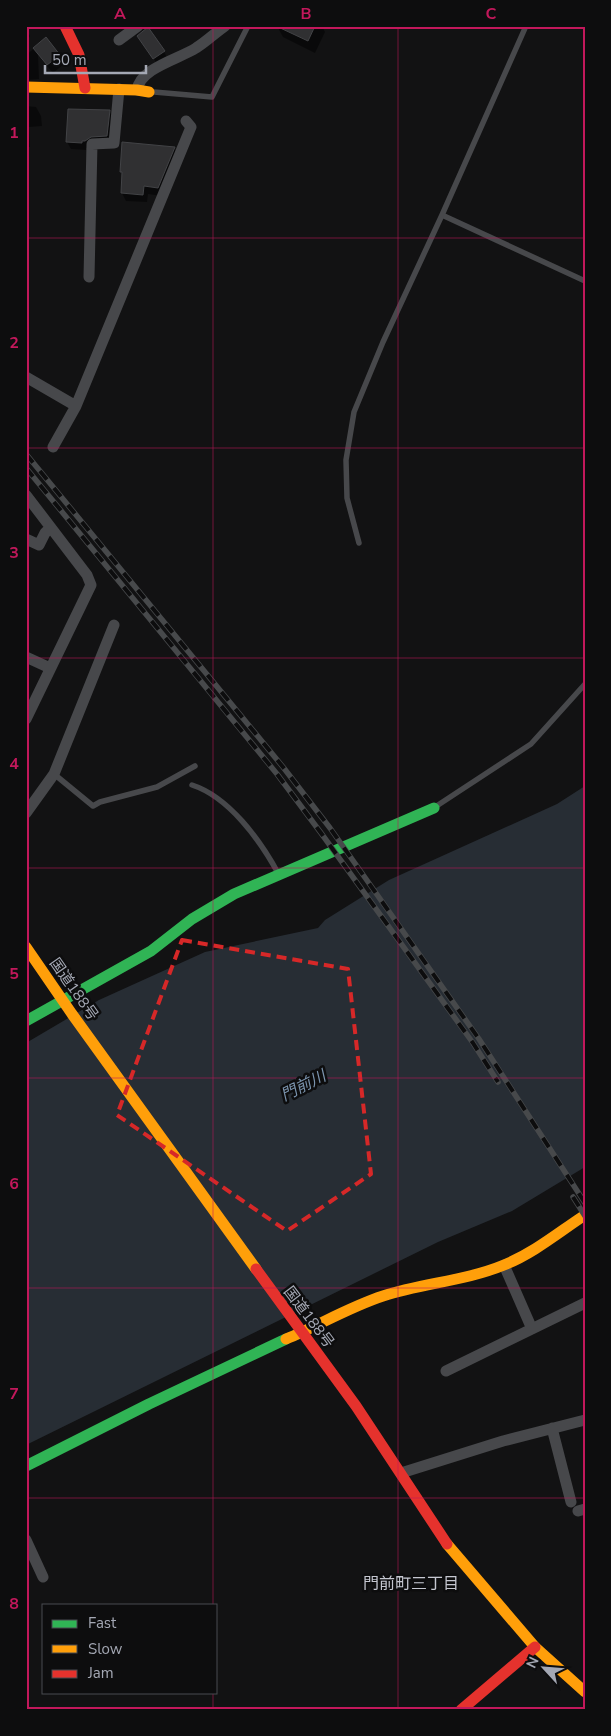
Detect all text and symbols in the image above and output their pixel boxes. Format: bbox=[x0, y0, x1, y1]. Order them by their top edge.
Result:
text: A bbox=[114, 3, 126, 25]
text: B bbox=[300, 3, 312, 25]
text: C bbox=[486, 3, 497, 25]
scale bar bbox=[45, 42, 146, 74]
text: 50 m bbox=[52, 50, 87, 70]
text: 1 bbox=[9, 122, 19, 144]
text: 2 bbox=[9, 332, 19, 354]
text: 3 bbox=[9, 542, 19, 564]
text: 4 bbox=[9, 753, 19, 775]
street label: 国道188号 bbox=[45, 954, 103, 1024]
text: 5 bbox=[9, 963, 19, 985]
water label: 門前川 bbox=[277, 1064, 332, 1107]
text: 6 bbox=[9, 1173, 19, 1195]
street label: 国道188号 bbox=[279, 1282, 339, 1352]
text: 7 bbox=[9, 1383, 19, 1405]
district label: 門前町三丁目 bbox=[363, 1573, 459, 1595]
text: 8 bbox=[9, 1593, 19, 1615]
legend bbox=[42, 1604, 218, 1694]
text: Fast bbox=[88, 1613, 117, 1633]
text: Slow bbox=[88, 1639, 123, 1659]
north arrow bbox=[518, 1644, 568, 1694]
text: N bbox=[522, 1654, 544, 1671]
text: Jam bbox=[87, 1663, 114, 1683]

